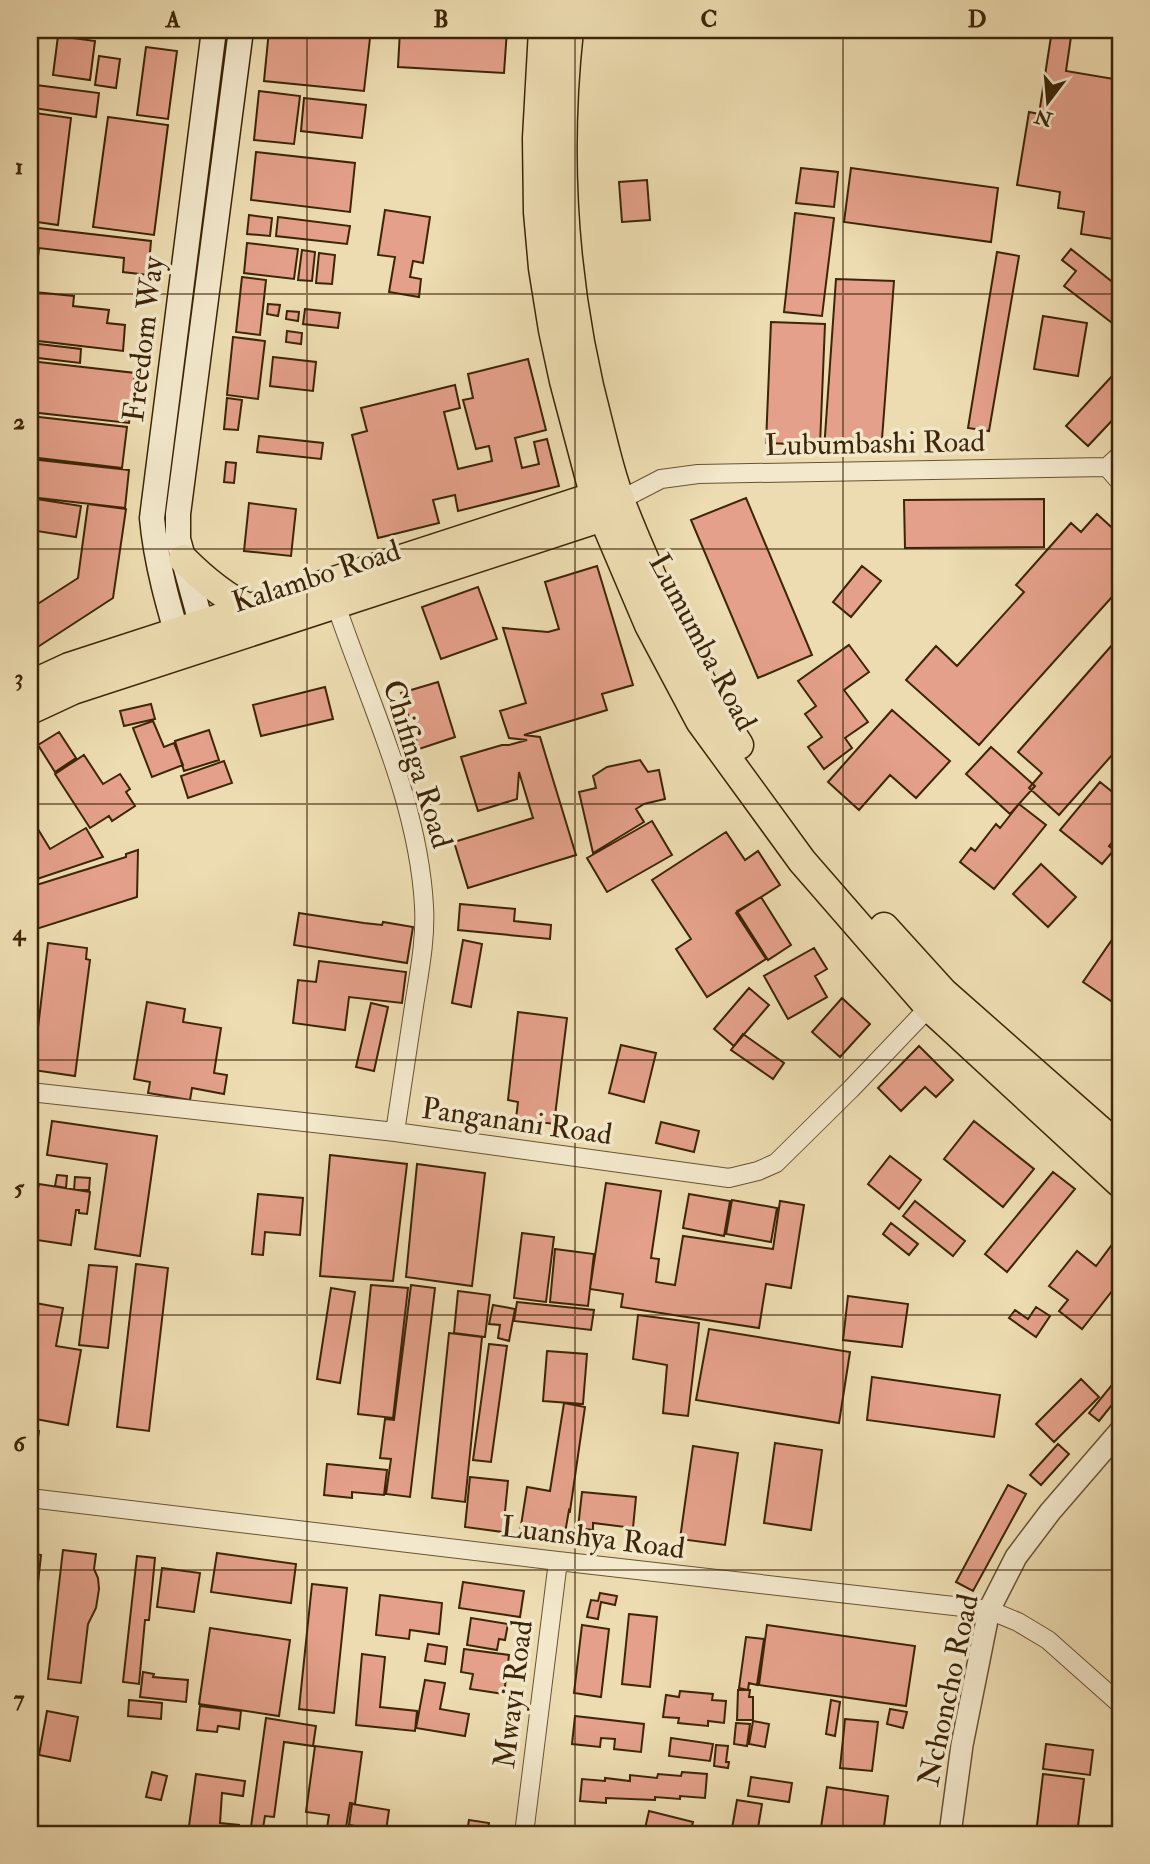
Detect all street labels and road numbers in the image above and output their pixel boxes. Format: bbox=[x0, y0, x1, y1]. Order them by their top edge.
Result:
street label: Freedom Way bbox=[115, 254, 172, 424]
street label: Lubumbashi Road bbox=[764, 423, 986, 464]
street label: Kalambo Road bbox=[227, 532, 405, 621]
street label: Lumumba Road bbox=[640, 547, 765, 737]
street label: Chifinga Road bbox=[374, 676, 461, 853]
street label: Panganani Road bbox=[419, 1090, 615, 1153]
street label: Luanshya Road bbox=[499, 1508, 687, 1567]
street label: Nchoncho Road bbox=[910, 1591, 987, 1789]
street label: Mwayi Road bbox=[486, 1618, 541, 1770]

